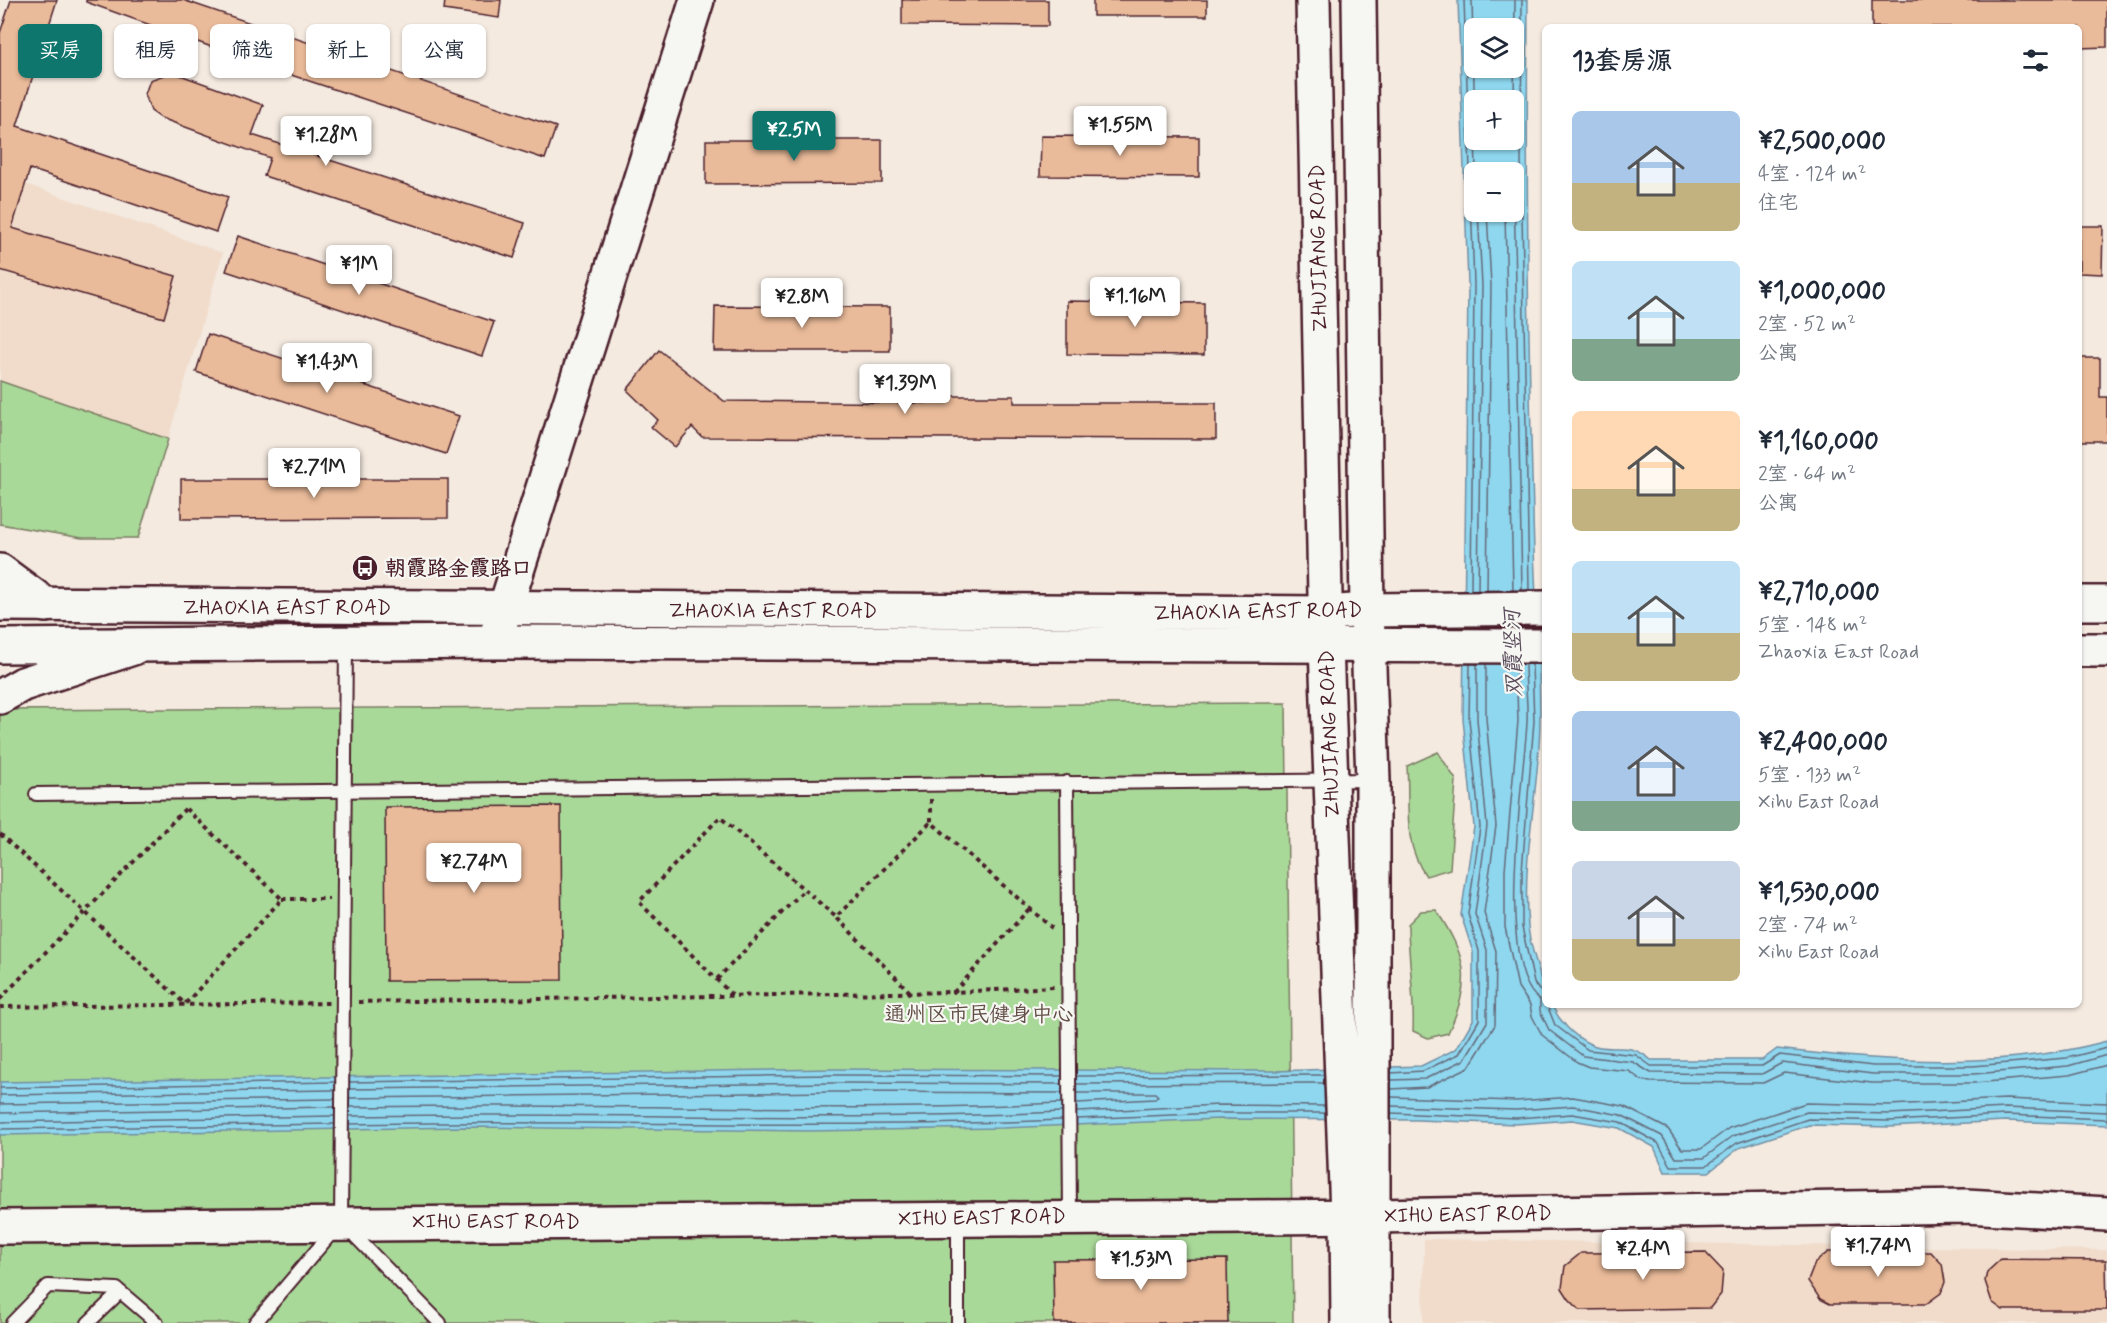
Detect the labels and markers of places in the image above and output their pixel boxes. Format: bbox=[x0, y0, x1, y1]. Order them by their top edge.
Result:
pin: ¥1.55M bbox=[1071, 106, 1169, 157]
pin: ¥2.5M bbox=[752, 111, 836, 162]
pin: ¥1.28M bbox=[277, 116, 375, 167]
pin: ¥1M bbox=[330, 245, 388, 296]
pin: ¥1.16M bbox=[1086, 277, 1184, 328]
pin: ¥2.8M bbox=[760, 278, 844, 329]
pin: ¥1.43M bbox=[278, 343, 376, 394]
pin: ¥1.39M bbox=[856, 364, 954, 415]
pin: ¥2.71M bbox=[265, 448, 363, 499]
bus stop icon: 朝霞路金霞路口 bbox=[350, 553, 380, 583]
place label: 朝霞路金霞路口 bbox=[385, 555, 532, 583]
pin: ¥2.74M bbox=[425, 843, 523, 894]
pin: ¥1.74M bbox=[1829, 1227, 1927, 1278]
pin: ¥2.4M bbox=[1601, 1230, 1685, 1281]
pin: ¥1.53M bbox=[1092, 1240, 1190, 1291]

